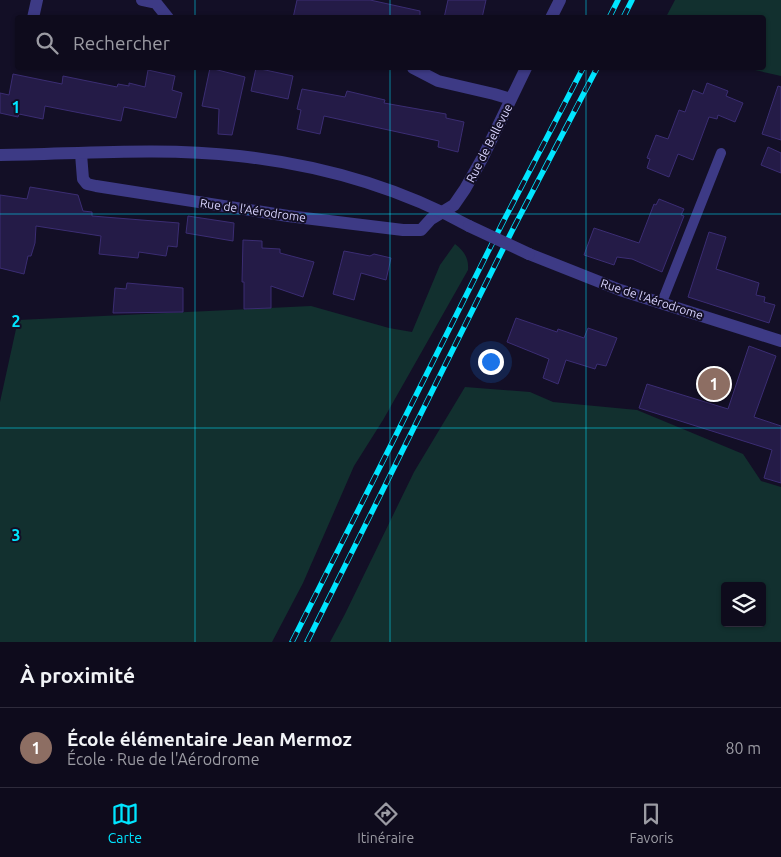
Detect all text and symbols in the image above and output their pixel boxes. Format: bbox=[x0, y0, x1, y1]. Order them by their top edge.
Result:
search box bbox=[15, 15, 766, 70]
icon: search bbox=[33, 29, 61, 57]
text: Rechercher bbox=[73, 32, 170, 54]
text: 1 bbox=[11, 98, 21, 116]
street label: Rue de Bellevue bbox=[464, 101, 514, 185]
street label: Rue de l'Aérodrome bbox=[199, 196, 307, 224]
street label: Rue de l'Aérodrome bbox=[599, 276, 705, 322]
text: 2 bbox=[11, 312, 21, 330]
your location bbox=[478, 349, 504, 375]
pin: 1 bbox=[698, 365, 730, 403]
text: 3 bbox=[11, 526, 21, 544]
map controls bbox=[721, 582, 766, 627]
button: layers bbox=[721, 582, 766, 627]
text: À proximité bbox=[20, 663, 135, 687]
text: École élémentaire Jean Mermoz bbox=[67, 728, 352, 750]
text: 1 bbox=[31, 739, 41, 757]
text: 80 m bbox=[725, 739, 761, 757]
text: École · Rue de l'Aérodrome bbox=[67, 750, 260, 768]
tab: Carte bbox=[108, 800, 142, 846]
tab: Itinéraire bbox=[357, 800, 414, 846]
tab: Favoris bbox=[630, 800, 673, 846]

